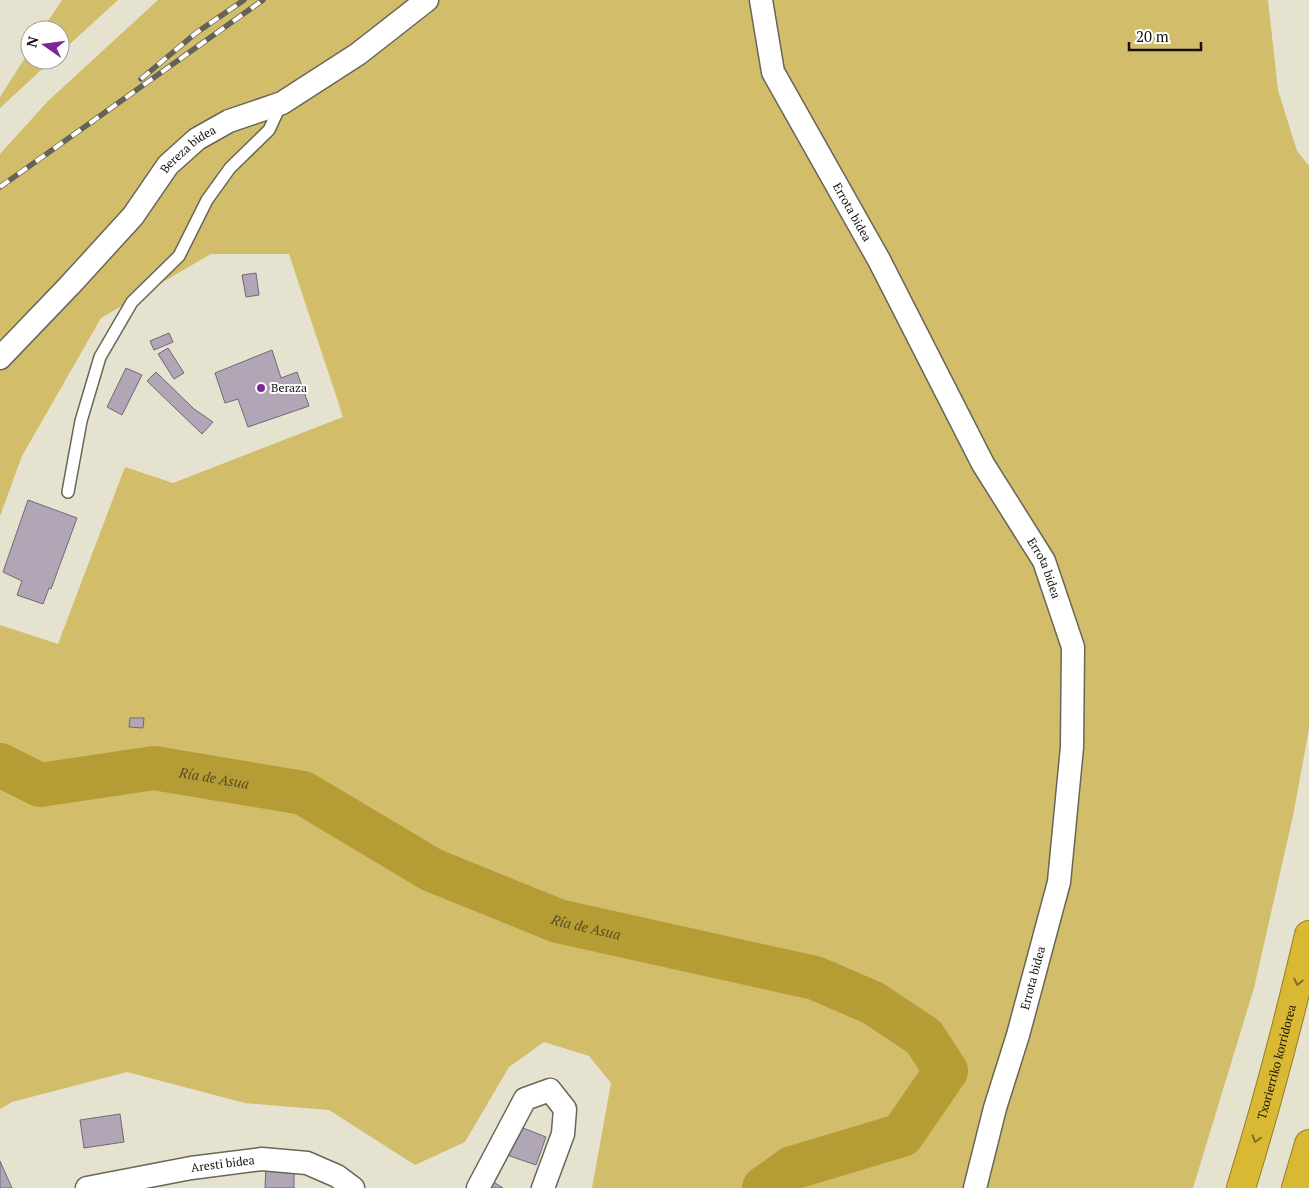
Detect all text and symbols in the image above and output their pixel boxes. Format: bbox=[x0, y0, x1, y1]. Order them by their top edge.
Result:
north arrow bbox=[20, 20, 70, 70]
scale bar bbox=[1129, 20, 1202, 52]
text: 20 m bbox=[1136, 26, 1169, 46]
text: N bbox=[21, 34, 42, 49]
street label: Bereza bidea bbox=[157, 122, 218, 176]
street label: Errota bidea bbox=[830, 180, 875, 244]
place label: Beraza bbox=[271, 380, 307, 395]
marker: Beraza bbox=[255, 382, 267, 394]
street label: Errota bidea bbox=[1024, 535, 1064, 600]
water label: Ría de Asua bbox=[177, 762, 251, 793]
water label: Ría de Asua bbox=[548, 909, 623, 944]
street label: Errota bidea bbox=[1017, 945, 1048, 1011]
one-way arrow bbox=[1293, 978, 1304, 987]
street label: Txorierriko korridorea bbox=[1254, 1003, 1299, 1121]
one-way arrow bbox=[1251, 1135, 1261, 1143]
street label: Aresti bidea bbox=[190, 1152, 255, 1175]

